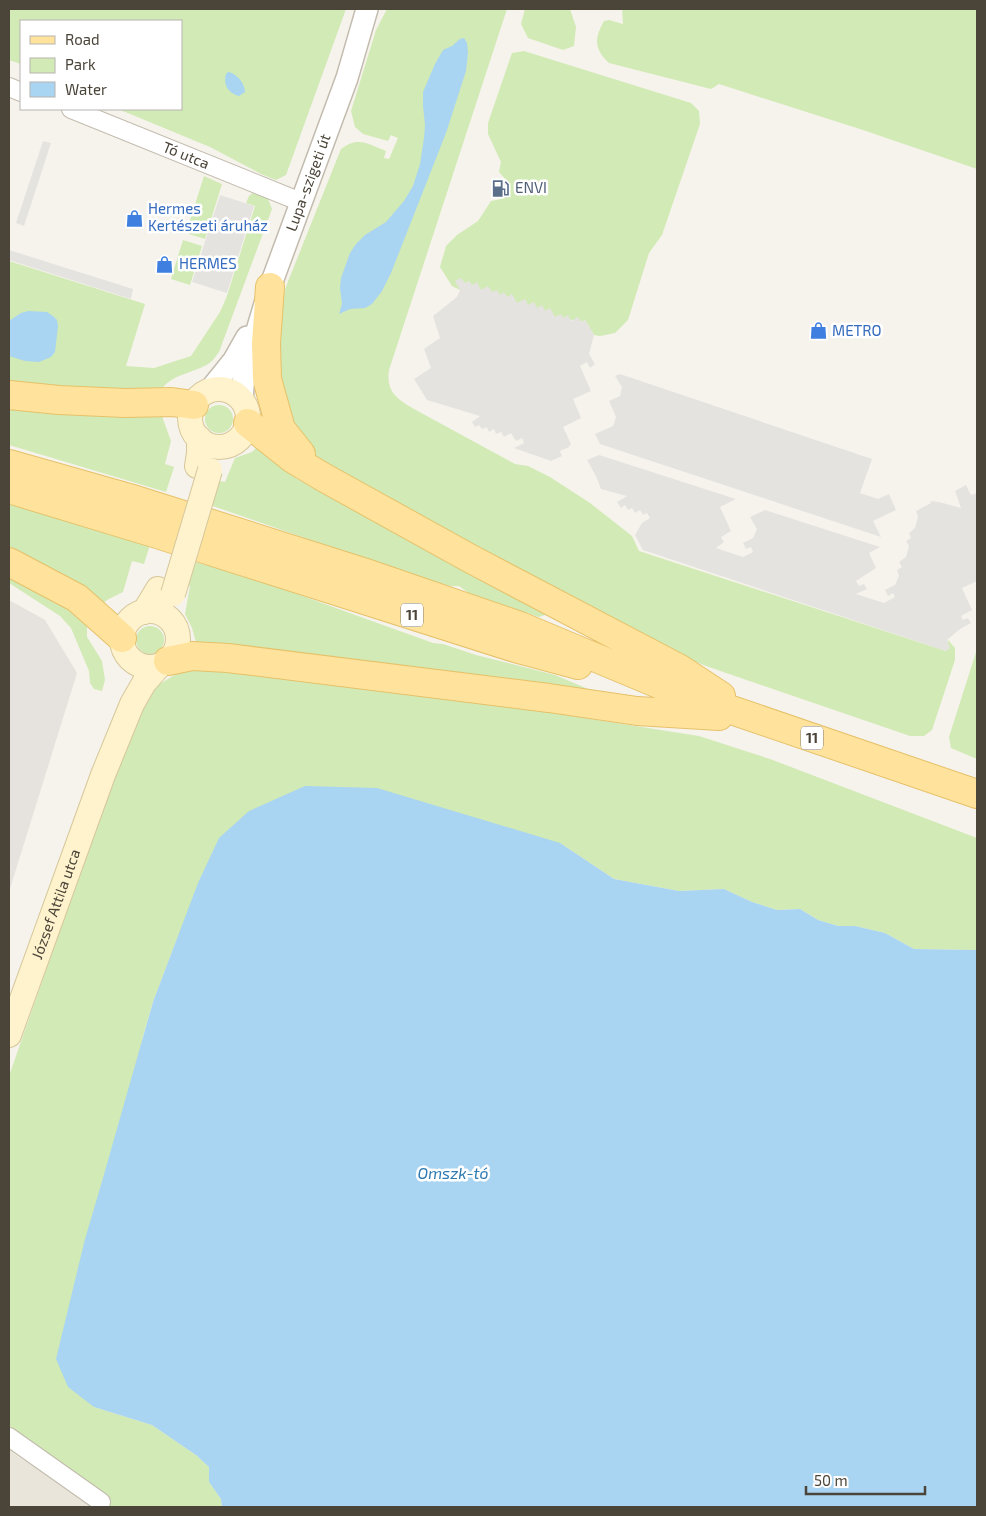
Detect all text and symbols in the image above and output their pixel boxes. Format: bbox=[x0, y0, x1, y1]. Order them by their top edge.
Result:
legend bbox=[20, 20, 182, 110]
text: Road bbox=[65, 30, 100, 48]
text: Park bbox=[65, 55, 96, 73]
text: Water bbox=[65, 80, 107, 98]
street label: Lupa-szigeti út bbox=[281, 131, 334, 234]
street label: Tó utca bbox=[160, 137, 212, 172]
fuel station icon: ENVI bbox=[491, 178, 511, 198]
place label: ENVI bbox=[515, 178, 547, 196]
place label: Hermes Kertészeti áruház bbox=[148, 199, 268, 234]
shop icon: Hermes Kertészeti áruház bbox=[124, 208, 144, 228]
shop icon: HERMES bbox=[155, 254, 175, 274]
place label: HERMES bbox=[179, 254, 237, 272]
shop icon: METRO bbox=[808, 321, 828, 341]
place label: METRO bbox=[832, 321, 882, 339]
road number: 11 bbox=[401, 604, 423, 626]
road number: 11 bbox=[801, 726, 823, 750]
street label: József Attila utca bbox=[27, 846, 83, 961]
water label: Omszk-tó bbox=[418, 1163, 488, 1182]
scale bar bbox=[806, 1464, 925, 1496]
text: 50 m bbox=[814, 1471, 848, 1489]

